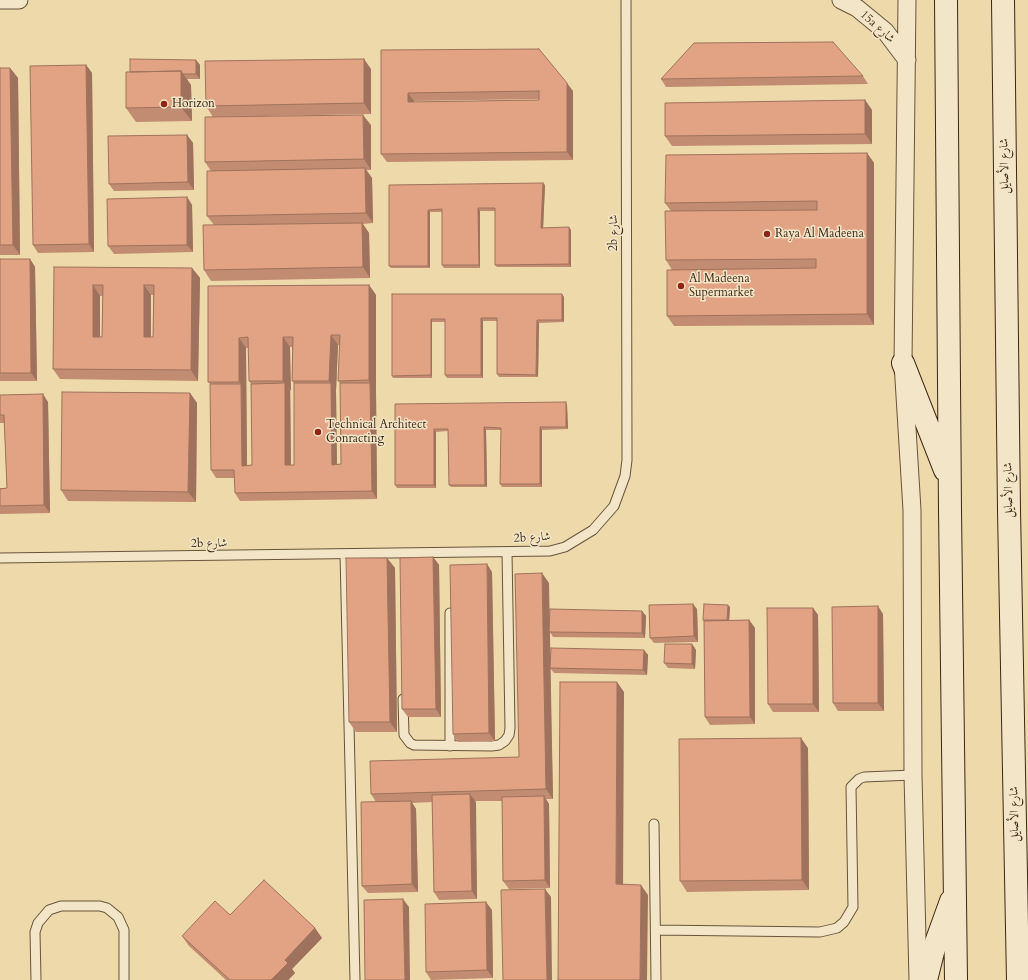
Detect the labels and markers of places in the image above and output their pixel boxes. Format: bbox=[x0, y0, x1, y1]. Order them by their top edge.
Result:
place label: Horizon bbox=[172, 97, 215, 111]
marker: Horizon bbox=[159, 99, 169, 109]
place label: Raya Al Madeena bbox=[775, 227, 864, 241]
marker: Raya Al Madeena bbox=[762, 229, 772, 239]
place label: Al Madeena Supermarket bbox=[689, 272, 753, 300]
marker: Al Madeena Supermarket bbox=[676, 281, 686, 291]
place label: Technical Architect Conracting bbox=[326, 418, 426, 446]
marker: Technical Architect Conracting bbox=[313, 427, 323, 437]

